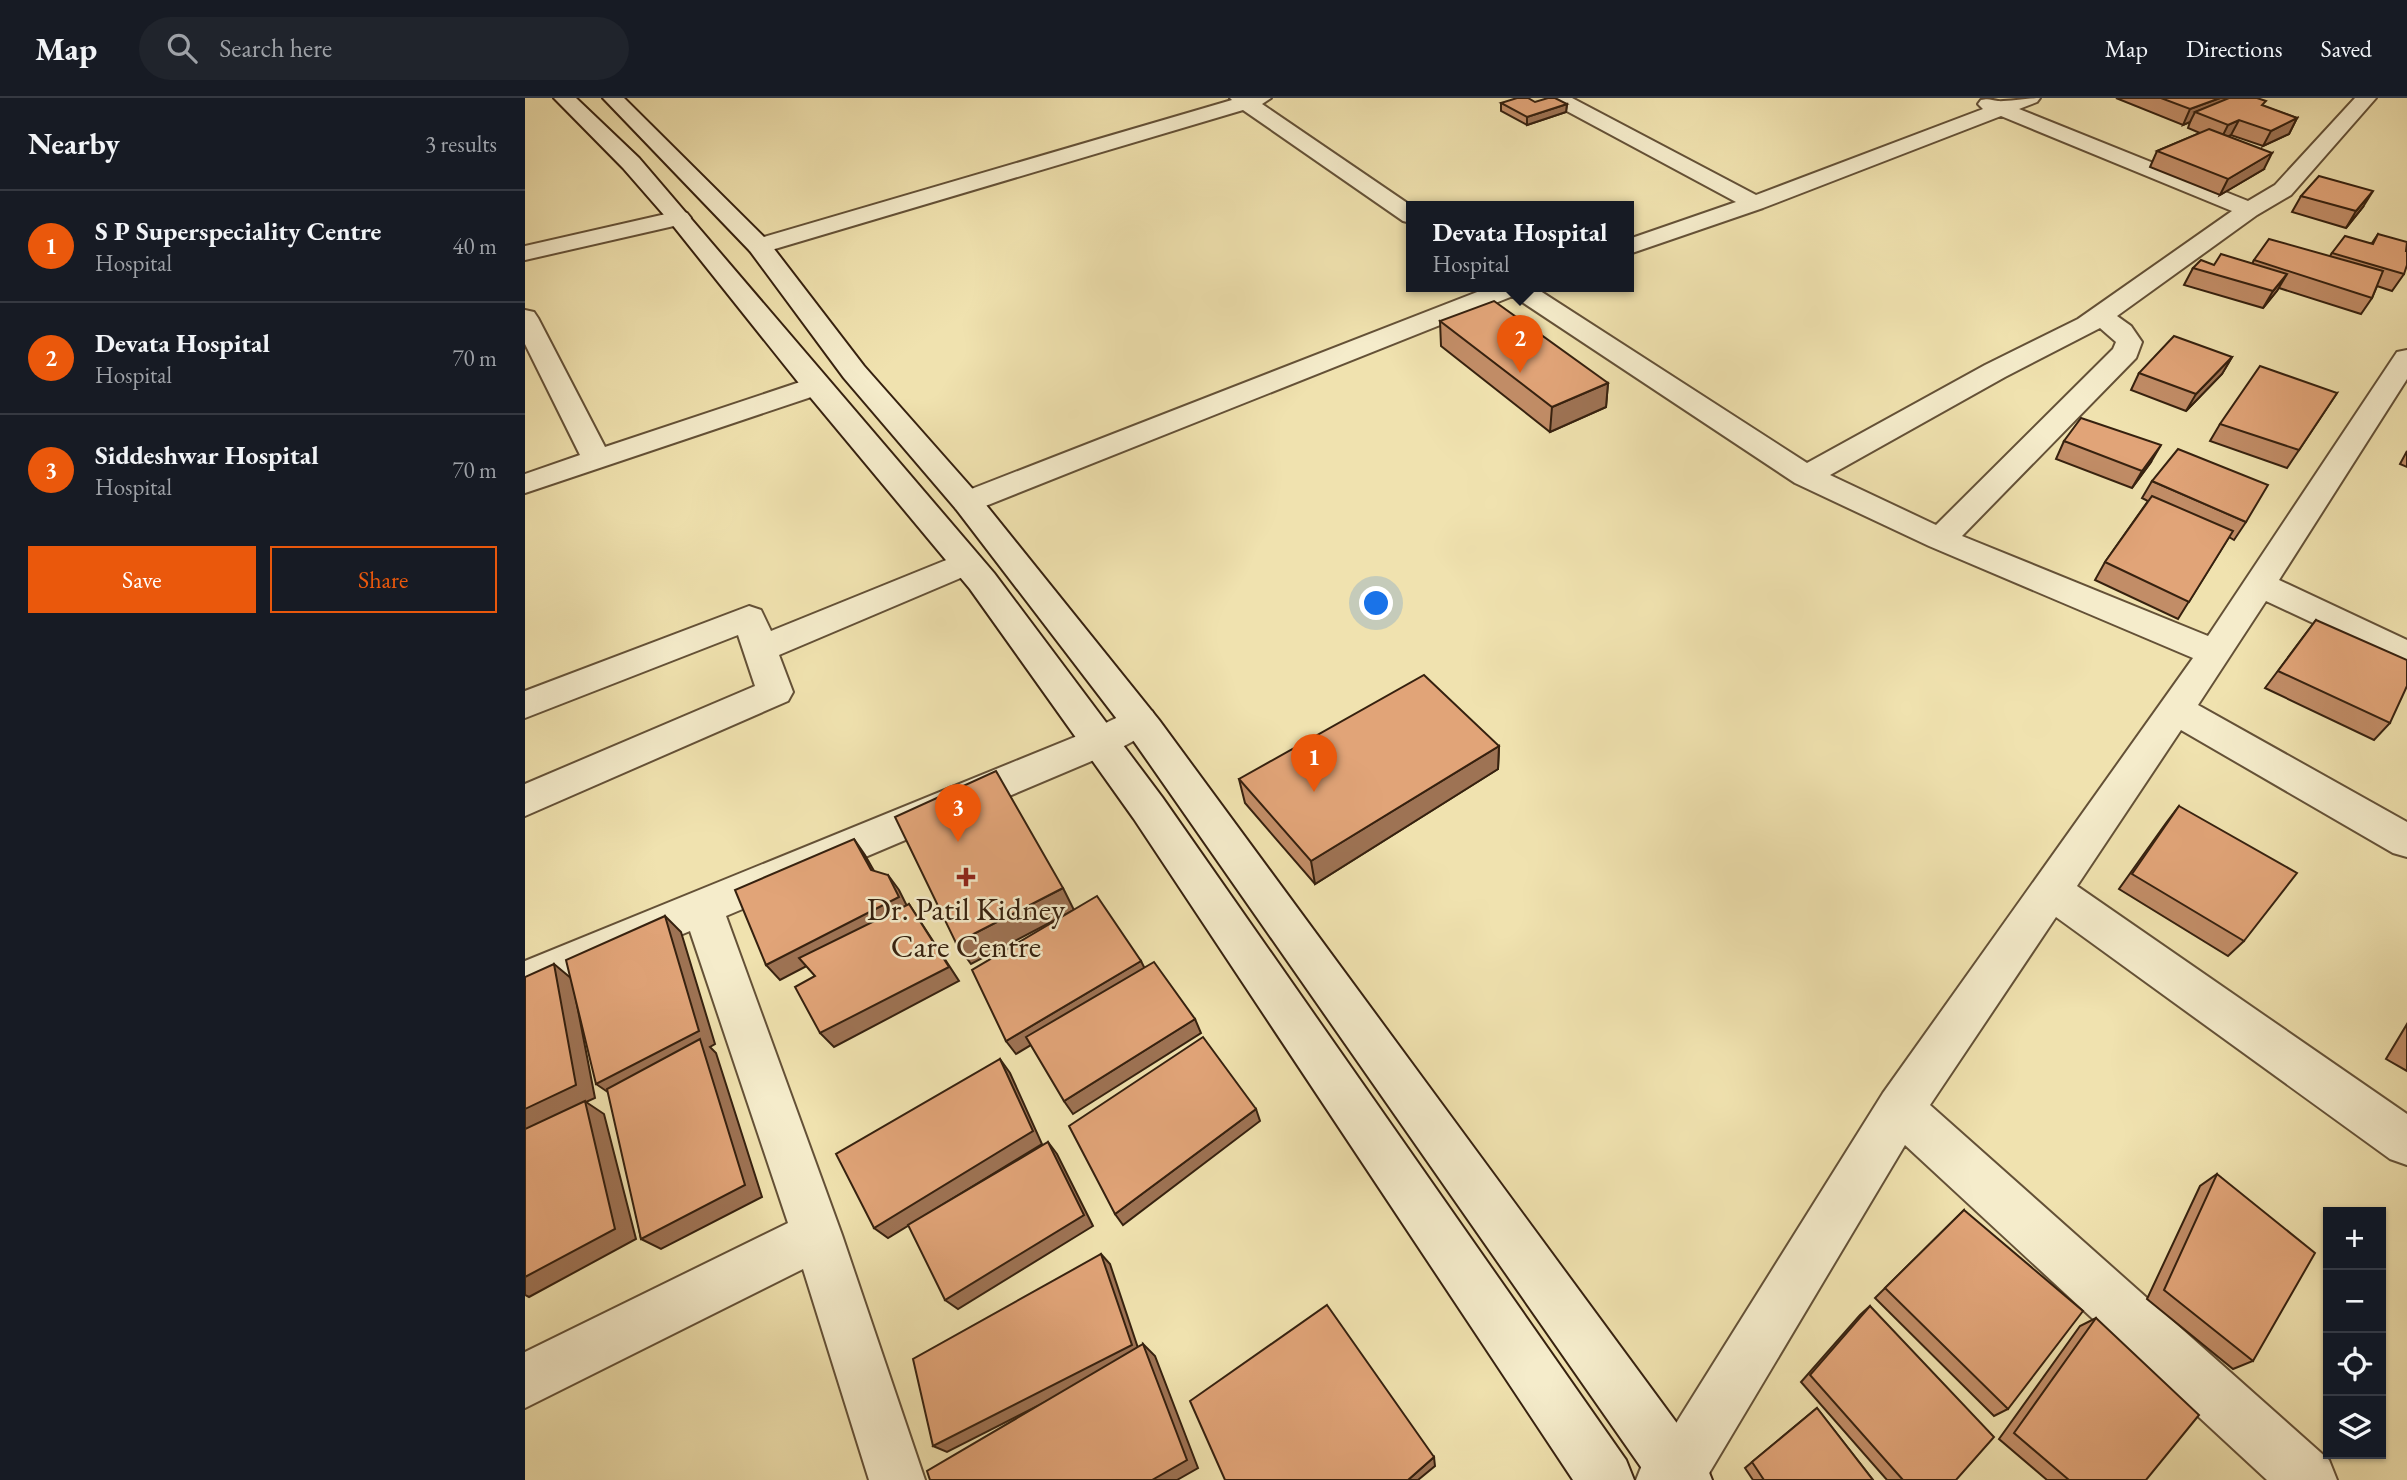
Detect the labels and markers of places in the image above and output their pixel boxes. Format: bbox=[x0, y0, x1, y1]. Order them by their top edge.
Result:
pin: 2 bbox=[1497, 315, 1543, 373]
pin: 1 bbox=[1291, 734, 1337, 792]
pin: 3 bbox=[935, 784, 981, 842]
marker: Dr. Patil Kidney Care Centre bbox=[956, 867, 976, 887]
place label: Dr. Patil Kidney Care Centre bbox=[867, 888, 1066, 967]

